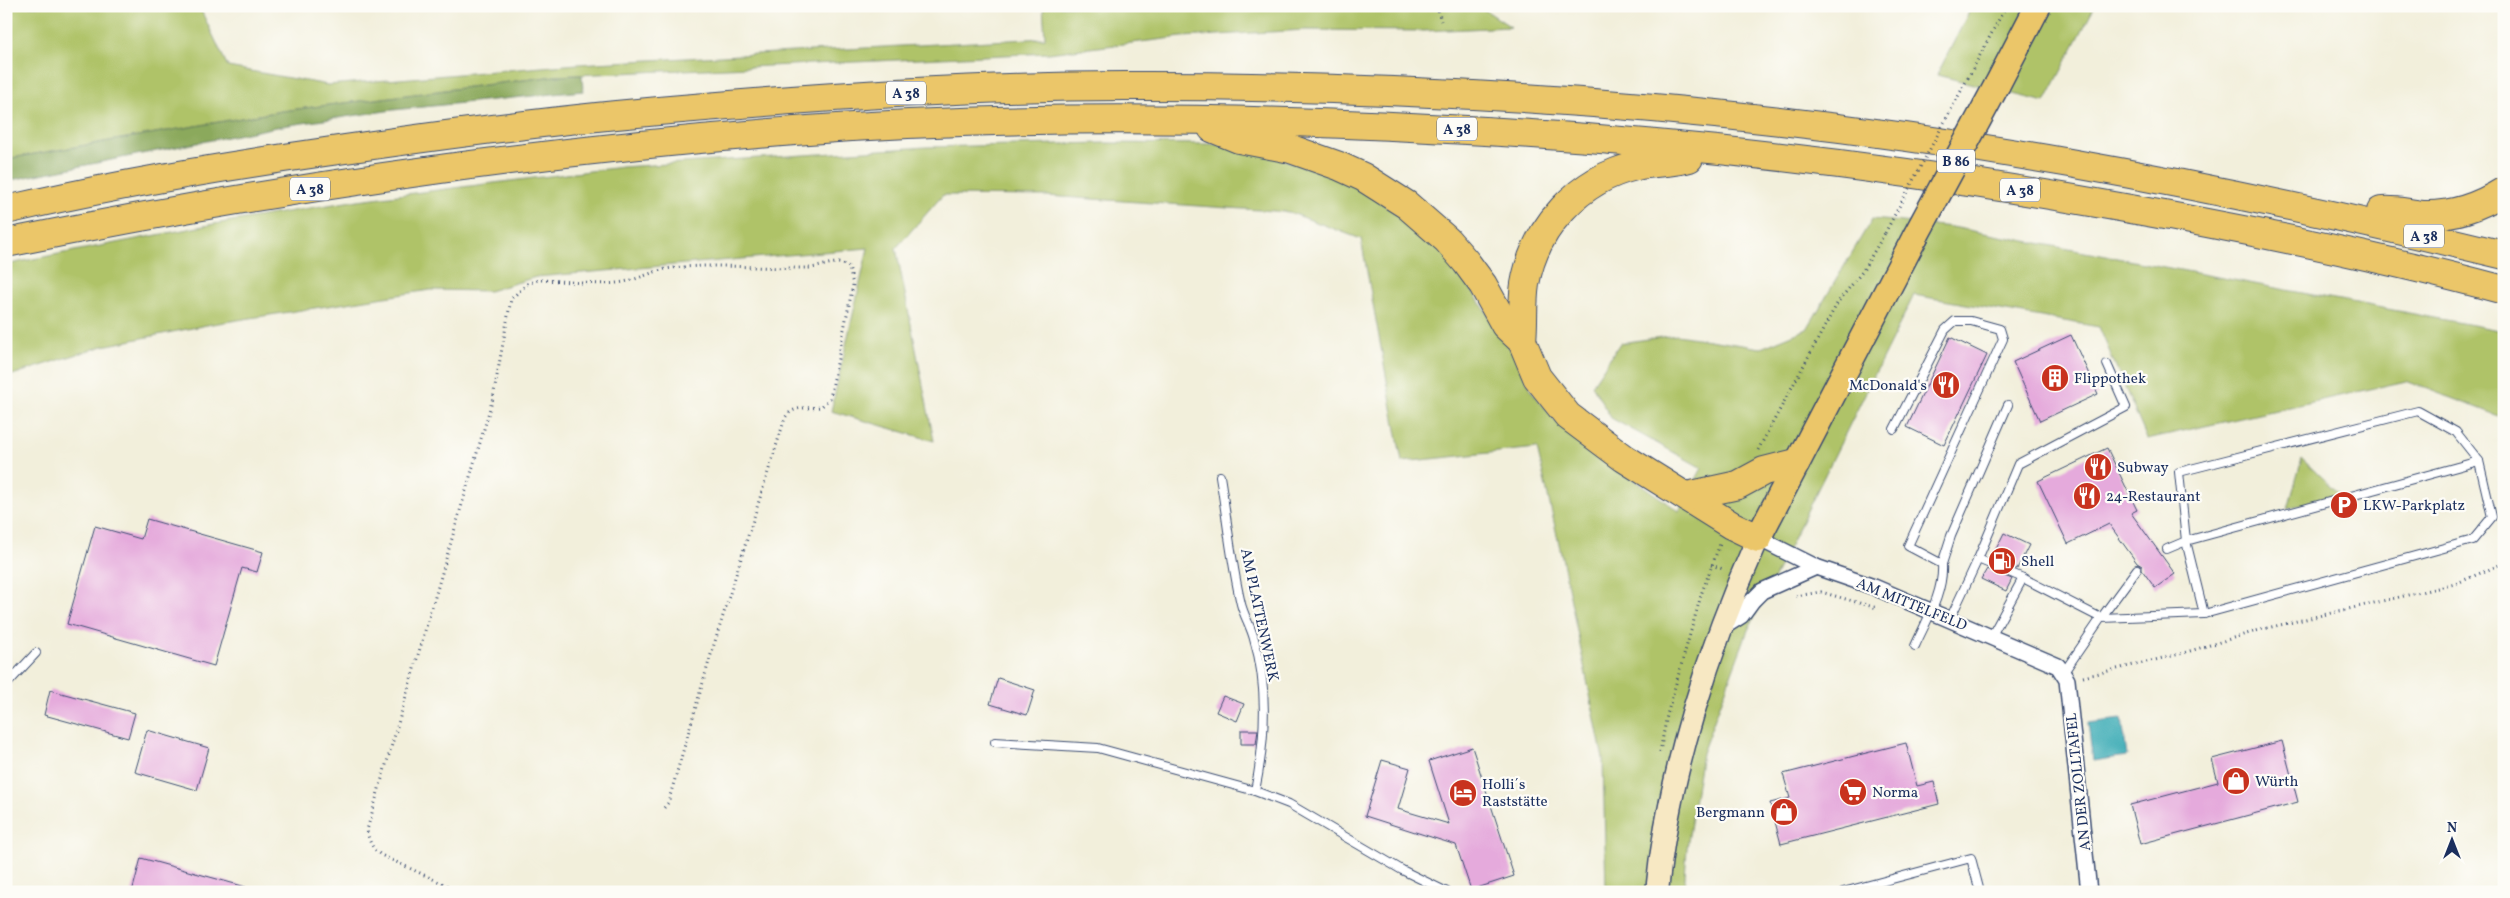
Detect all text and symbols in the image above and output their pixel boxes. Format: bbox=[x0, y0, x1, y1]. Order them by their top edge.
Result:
road number: A 38 bbox=[886, 82, 926, 105]
road number: A 38 bbox=[1437, 118, 1477, 140]
road number: B 86 bbox=[1937, 150, 1975, 172]
road number: A 38 bbox=[290, 178, 330, 200]
road number: A 38 bbox=[2000, 178, 2040, 202]
road number: A 38 bbox=[2404, 225, 2444, 248]
building icon: Flippothek bbox=[2040, 363, 2070, 393]
place label: Flippothek bbox=[2074, 369, 2146, 390]
restaurant icon: McDonald's bbox=[1931, 370, 1961, 400]
place label: McDonald's bbox=[1849, 376, 1927, 397]
restaurant icon: Subway bbox=[2083, 452, 2113, 482]
place label: Subway bbox=[2117, 458, 2169, 479]
restaurant icon: 24-Restaurant bbox=[2072, 481, 2102, 511]
place label: 24-Restaurant bbox=[2106, 487, 2200, 508]
parking icon: LKW-Parkplatz bbox=[2329, 490, 2359, 520]
place label: LKW-Parkplatz bbox=[2363, 496, 2465, 517]
fuel station icon: Shell bbox=[1987, 546, 2017, 576]
street label: AM PLATTENWERK bbox=[1234, 547, 1283, 684]
place label: Shell bbox=[2021, 552, 2054, 573]
street label: AM MITTELFELD bbox=[1853, 574, 1970, 637]
street label: AN DER ZOLLTAFEL bbox=[2062, 711, 2097, 852]
shop icon: Würth bbox=[2221, 766, 2251, 796]
place label: Würth bbox=[2255, 772, 2298, 793]
place label: Holli´s Raststätte bbox=[1482, 775, 1548, 813]
supermarket icon: Norma bbox=[1838, 777, 1868, 807]
hotel icon: Holli´s Raststätte bbox=[1448, 778, 1478, 808]
place label: Norma bbox=[1872, 783, 1918, 804]
shop icon: Bergmann bbox=[1769, 797, 1799, 827]
place label: Bergmann bbox=[1696, 803, 1765, 824]
north arrow bbox=[2428, 816, 2478, 866]
text: N bbox=[2447, 819, 2457, 838]

